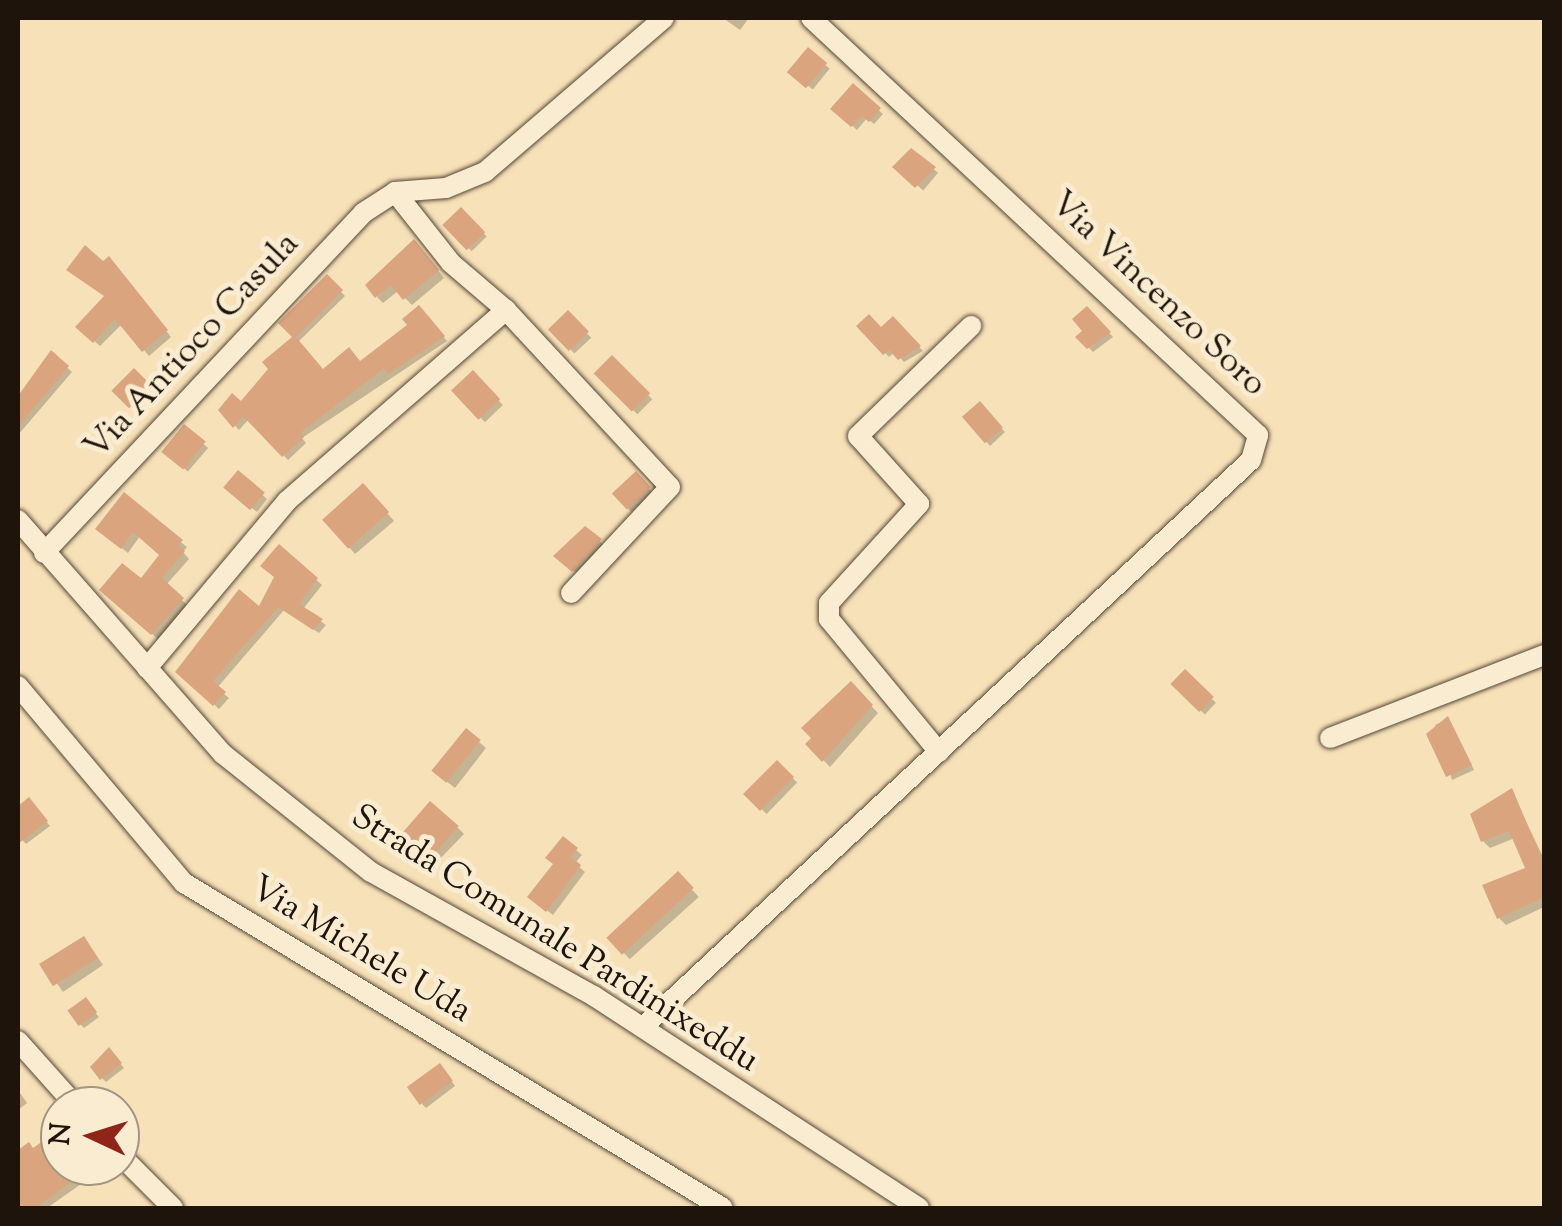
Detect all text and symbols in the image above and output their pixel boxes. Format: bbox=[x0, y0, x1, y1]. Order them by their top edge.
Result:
street label: Via Vincenzo Soro bbox=[1040, 184, 1274, 406]
street label: Via Antioco Casula bbox=[77, 225, 309, 469]
street label: Strada Comunale Pardinixeddu bbox=[342, 797, 766, 1083]
street label: Via Michele Uda bbox=[242, 868, 478, 1034]
north arrow bbox=[40, 1086, 140, 1186]
text: N bbox=[41, 1122, 83, 1147]

